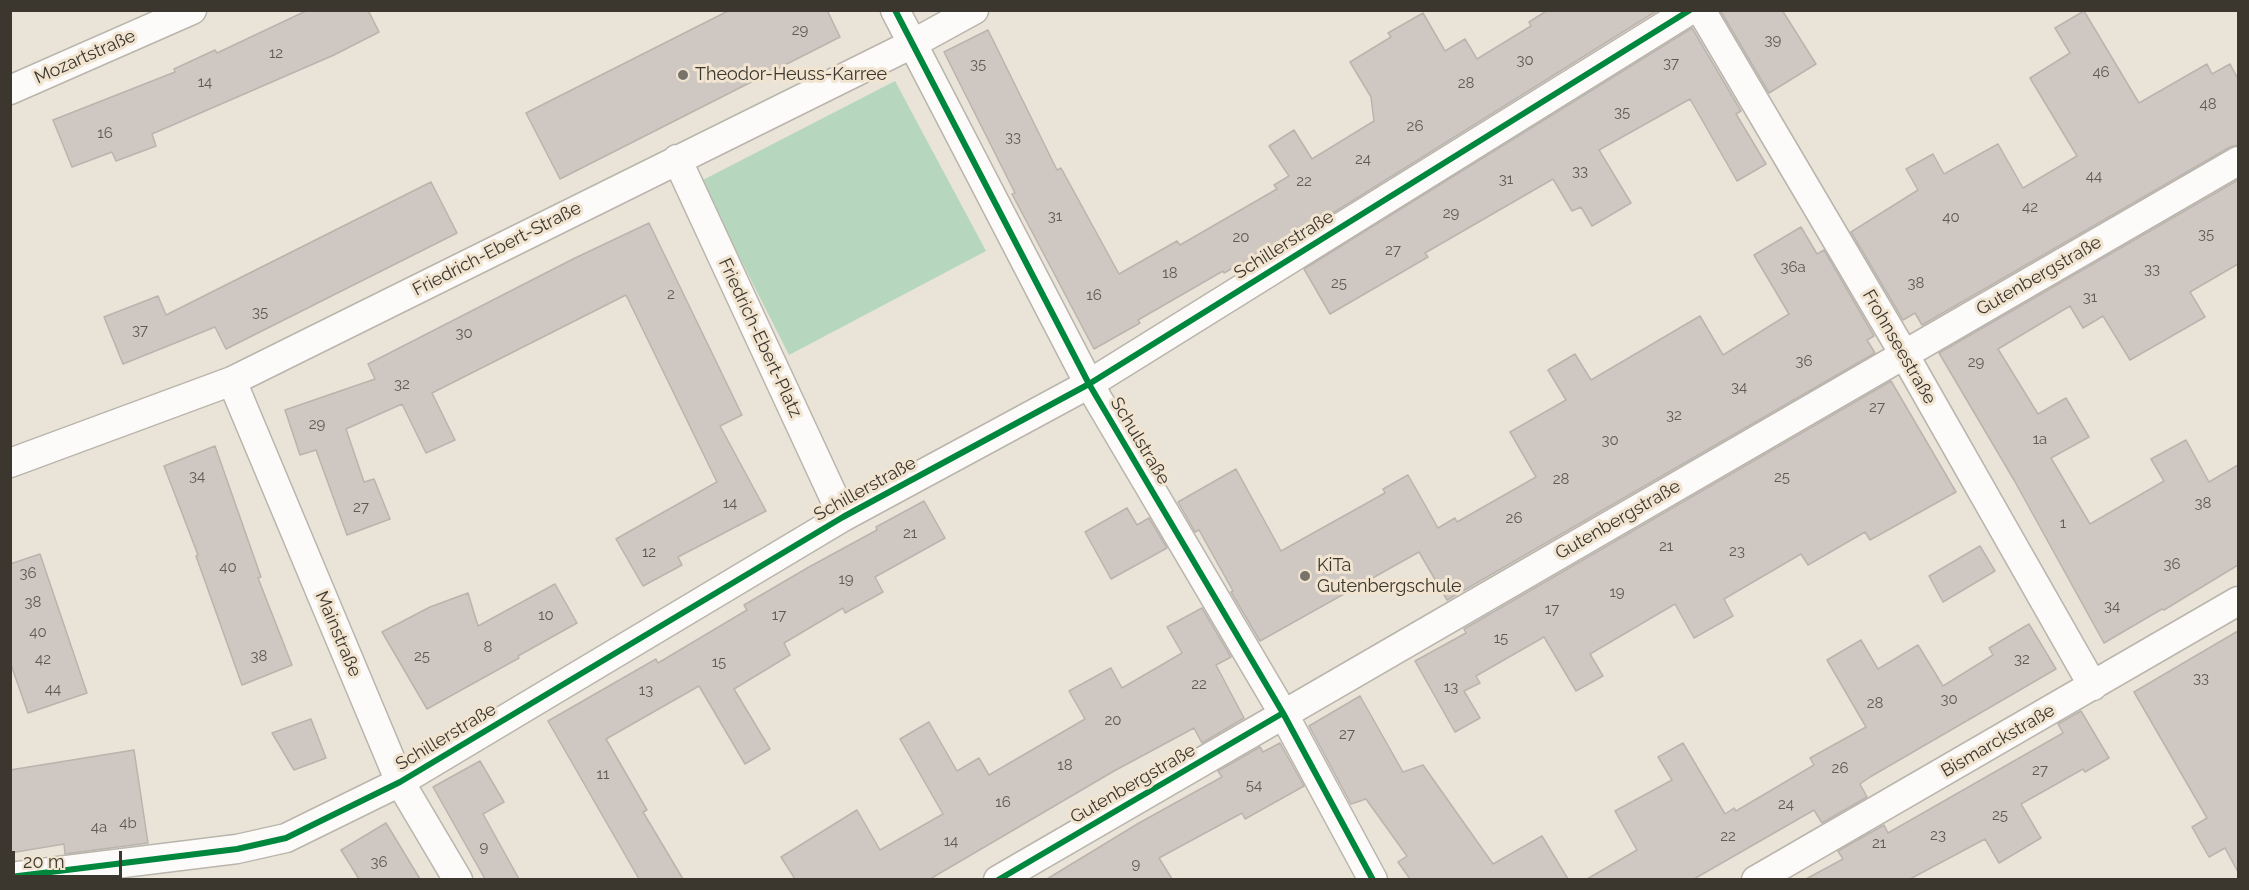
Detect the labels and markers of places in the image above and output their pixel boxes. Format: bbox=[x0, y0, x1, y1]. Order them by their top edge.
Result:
place label: Theodor-Heuss-Karree bbox=[695, 64, 887, 86]
marker: Theodor-Heuss-Karree bbox=[676, 68, 690, 82]
place label: KiTa Gutenbergschule bbox=[1317, 555, 1462, 598]
marker: KiTa Gutenbergschule bbox=[1298, 569, 1312, 583]

